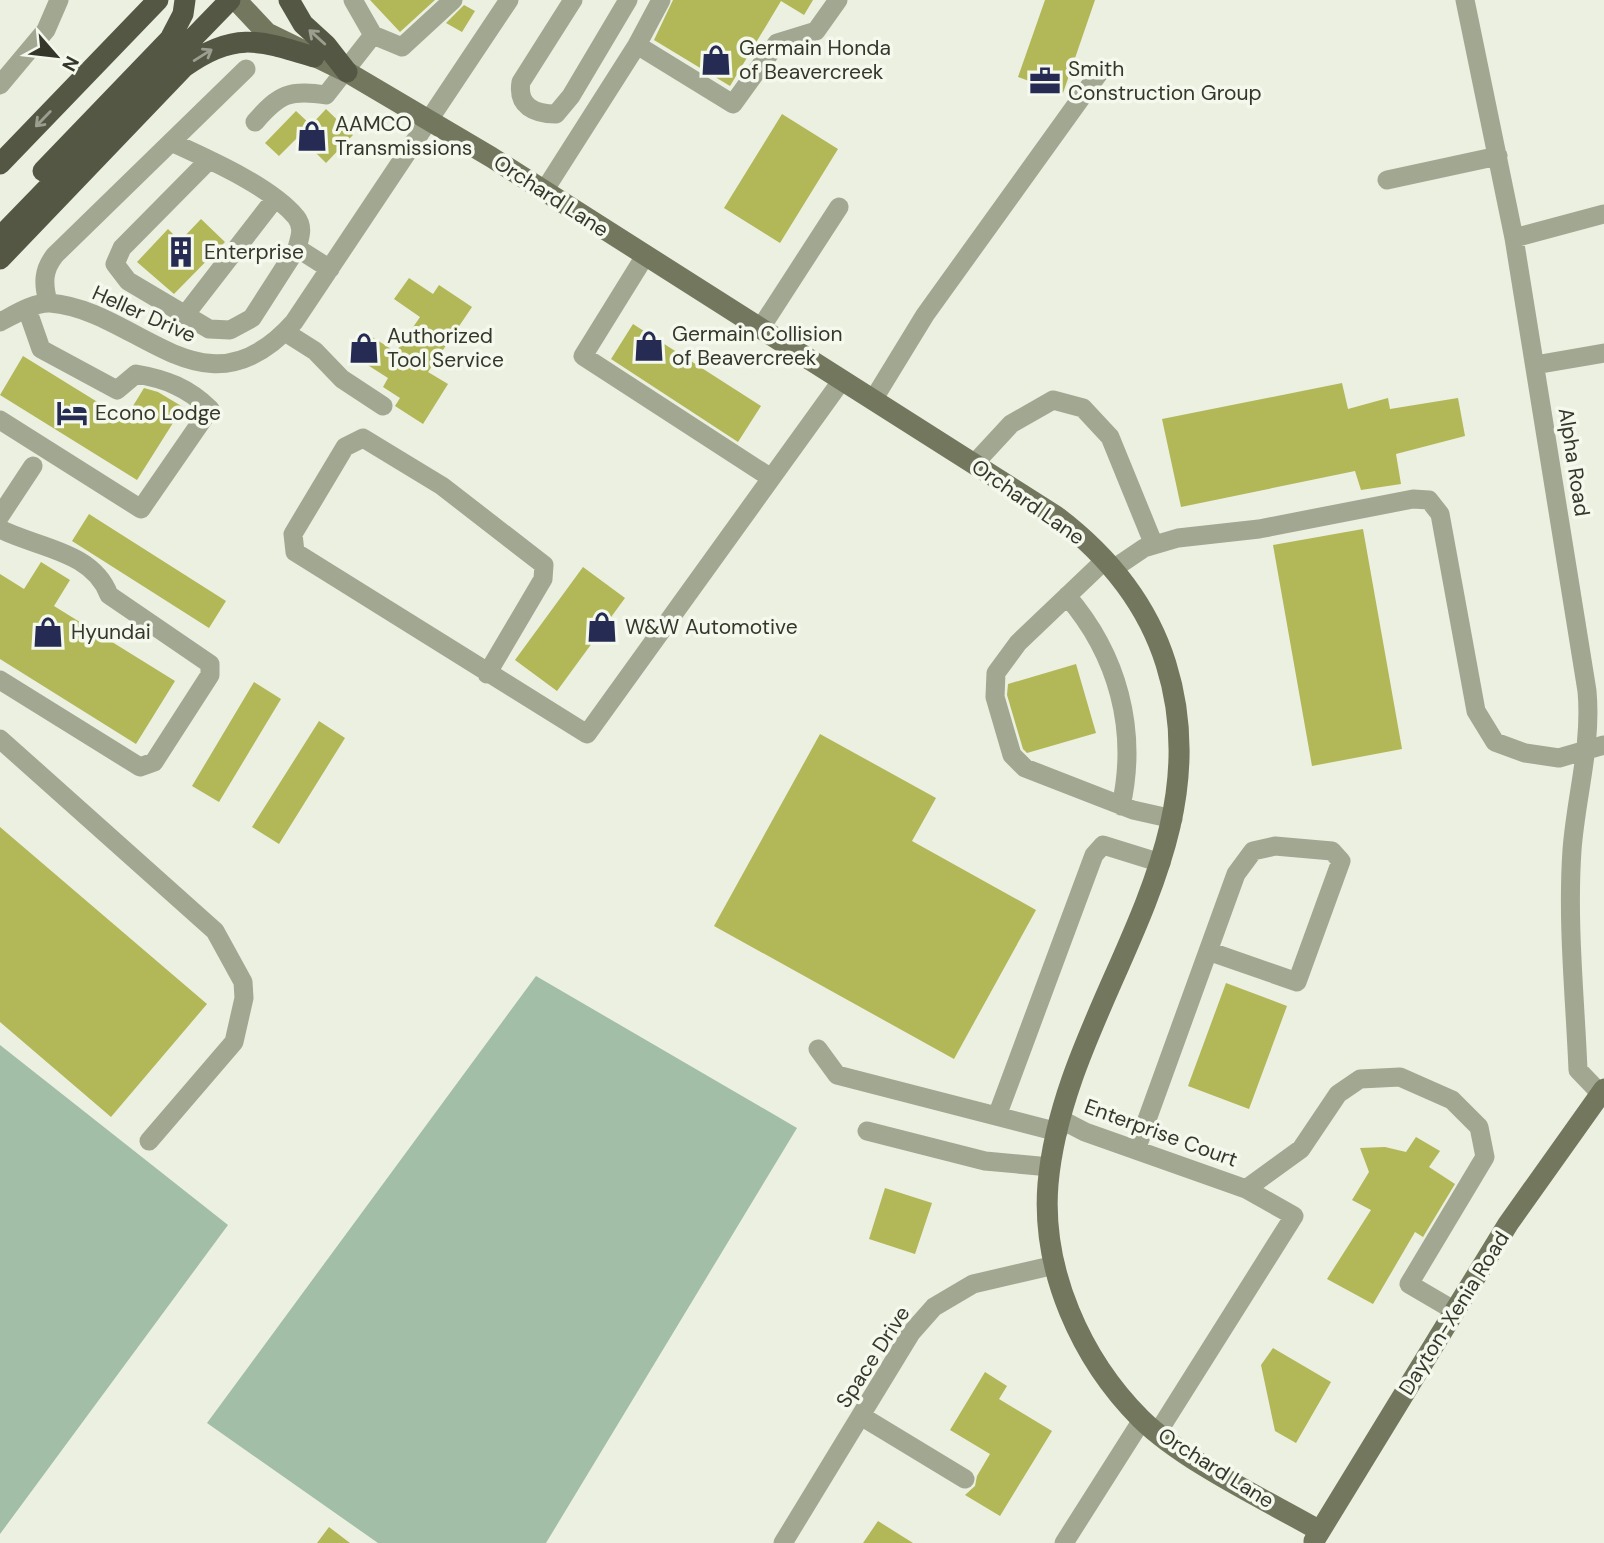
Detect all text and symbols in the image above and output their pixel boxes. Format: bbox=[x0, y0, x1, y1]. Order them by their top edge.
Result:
north arrow bbox=[21, 21, 91, 91]
one-way arrow bbox=[309, 28, 326, 45]
place label: Germain Honda of Beavercreek bbox=[739, 34, 891, 86]
shop icon: Germain Honda of Beavercreek bbox=[699, 43, 733, 77]
one-way arrow bbox=[193, 47, 212, 62]
text: N bbox=[56, 52, 85, 76]
place label: Smith Construction Group bbox=[1068, 55, 1262, 107]
office icon: Smith Construction Group bbox=[1028, 64, 1062, 98]
one-way arrow bbox=[34, 110, 51, 127]
place label: AAMCO Transmissions bbox=[335, 110, 472, 162]
shop icon: AAMCO Transmissions bbox=[295, 119, 329, 153]
street label: Orchard Lane bbox=[488, 148, 614, 244]
building icon: Enterprise bbox=[164, 235, 198, 269]
place label: Enterprise bbox=[204, 238, 304, 266]
street label: Heller Drive bbox=[88, 279, 200, 349]
place label: Germain Collision of Beavercreek bbox=[672, 320, 842, 372]
place label: Authorized Tool Service bbox=[387, 322, 504, 374]
shop icon: Germain Collision of Beavercreek bbox=[632, 329, 666, 363]
shop icon: Authorized Tool Service bbox=[347, 331, 381, 365]
hotel icon: Econo Lodge bbox=[55, 396, 89, 430]
place label: Econo Lodge bbox=[95, 399, 221, 427]
street label: Alpha Road bbox=[1552, 406, 1596, 518]
street label: Orchard Lane bbox=[966, 453, 1090, 551]
shop icon: W&W Automotive bbox=[585, 610, 619, 644]
place label: W&W Automotive bbox=[625, 613, 798, 641]
shop icon: Hyundai bbox=[31, 615, 65, 649]
place label: Hyundai bbox=[71, 618, 151, 646]
street label: Enterprise Court bbox=[1081, 1092, 1241, 1174]
street label: Dayton-Xenia Road bbox=[1392, 1226, 1516, 1400]
street label: Space Drive bbox=[830, 1301, 916, 1413]
street label: Orchard Lane bbox=[1153, 1421, 1279, 1515]

